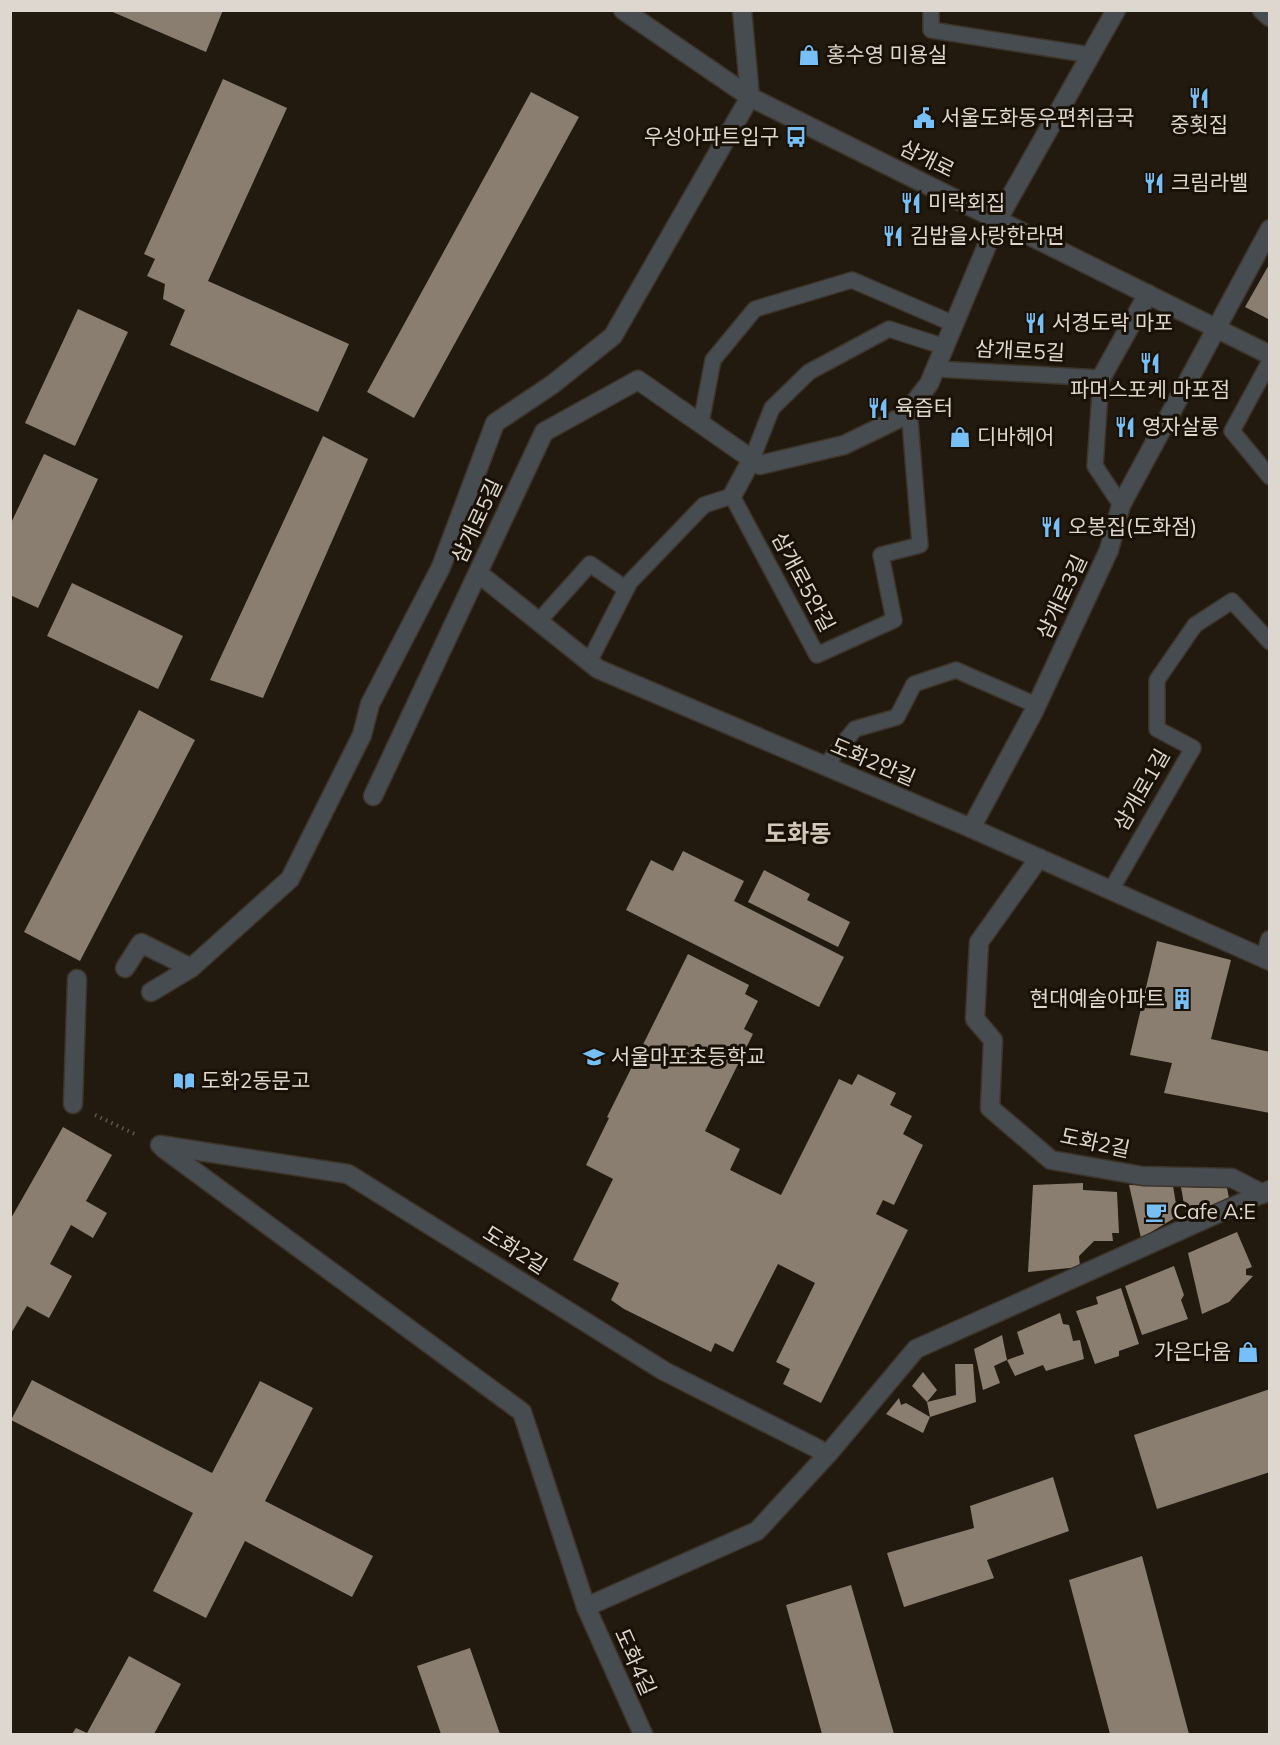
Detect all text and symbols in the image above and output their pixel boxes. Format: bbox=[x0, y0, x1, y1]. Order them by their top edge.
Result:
place label: 홍수영 미용실 bbox=[826, 41, 947, 67]
shop icon: 홍수영 미용실 bbox=[797, 43, 821, 67]
restaurant icon: 중횟집 bbox=[1187, 86, 1211, 110]
place label: 서울도화동우편취급국 bbox=[941, 104, 1134, 130]
public building icon: 서울도화동우편취급국 bbox=[912, 106, 936, 130]
place label: 중횟집 bbox=[1170, 111, 1228, 137]
place label: 우성아파트입구 bbox=[644, 123, 779, 149]
bus stop icon: 우성아파트입구 bbox=[784, 125, 808, 149]
street label: 삼개로 bbox=[896, 134, 959, 182]
place label: 크림라벨 bbox=[1171, 169, 1248, 195]
restaurant icon: 크림라벨 bbox=[1142, 171, 1166, 195]
place label: 미락회집 bbox=[928, 189, 1005, 215]
restaurant icon: 미락회집 bbox=[899, 191, 923, 215]
place label: 김밥을사랑한라면 bbox=[910, 222, 1065, 248]
restaurant icon: 김밥을사랑한라면 bbox=[881, 224, 905, 248]
place label: 서경도락 마포 bbox=[1052, 309, 1173, 335]
restaurant icon: 서경도락 마포 bbox=[1023, 311, 1047, 335]
street label: 삼개로5길 bbox=[974, 335, 1066, 365]
restaurant icon: 파머스포케 마포점 bbox=[1138, 351, 1162, 375]
place label: 파머스포케 마포점 bbox=[1070, 376, 1230, 402]
place label: 육즙터 bbox=[895, 394, 953, 420]
restaurant icon: 육즙터 bbox=[866, 396, 890, 420]
place label: 영자살롱 bbox=[1142, 413, 1219, 439]
restaurant icon: 영자살롱 bbox=[1113, 415, 1137, 439]
place label: 디바헤어 bbox=[977, 423, 1054, 449]
shop icon: 디바헤어 bbox=[948, 425, 972, 449]
street label: 삼개로5길 bbox=[445, 474, 507, 567]
place label: 오봉집(도화점) bbox=[1068, 513, 1197, 539]
restaurant icon: 오봉집(도화점) bbox=[1039, 515, 1063, 539]
street label: 삼개로5안길 bbox=[767, 527, 841, 636]
street label: 삼개로3길 bbox=[1030, 550, 1092, 643]
street label: 도화2안길 bbox=[827, 732, 920, 791]
street label: 삼개로1길 bbox=[1107, 744, 1175, 835]
district label: 도화동 bbox=[765, 818, 831, 848]
place label: 현대예술아파트 bbox=[1030, 985, 1165, 1011]
building icon: 현대예술아파트 bbox=[1170, 987, 1194, 1011]
place label: 서울마포초등학교 bbox=[611, 1043, 766, 1069]
school or university icon: 서울마포초등학교 bbox=[582, 1045, 606, 1069]
place label: 도화2동문고 bbox=[201, 1067, 310, 1093]
library icon: 도화2동문고 bbox=[172, 1069, 196, 1093]
street label: 도화2길 bbox=[1058, 1122, 1132, 1162]
place label: Cafe A:E bbox=[1173, 1198, 1256, 1224]
cafe icon: Cafe A:E bbox=[1144, 1200, 1168, 1224]
street label: 도화2길 bbox=[479, 1219, 552, 1279]
place label: 가은다움 bbox=[1154, 1338, 1231, 1364]
shop icon: 가은다움 bbox=[1236, 1340, 1260, 1364]
street label: 도화4길 bbox=[610, 1624, 662, 1699]

